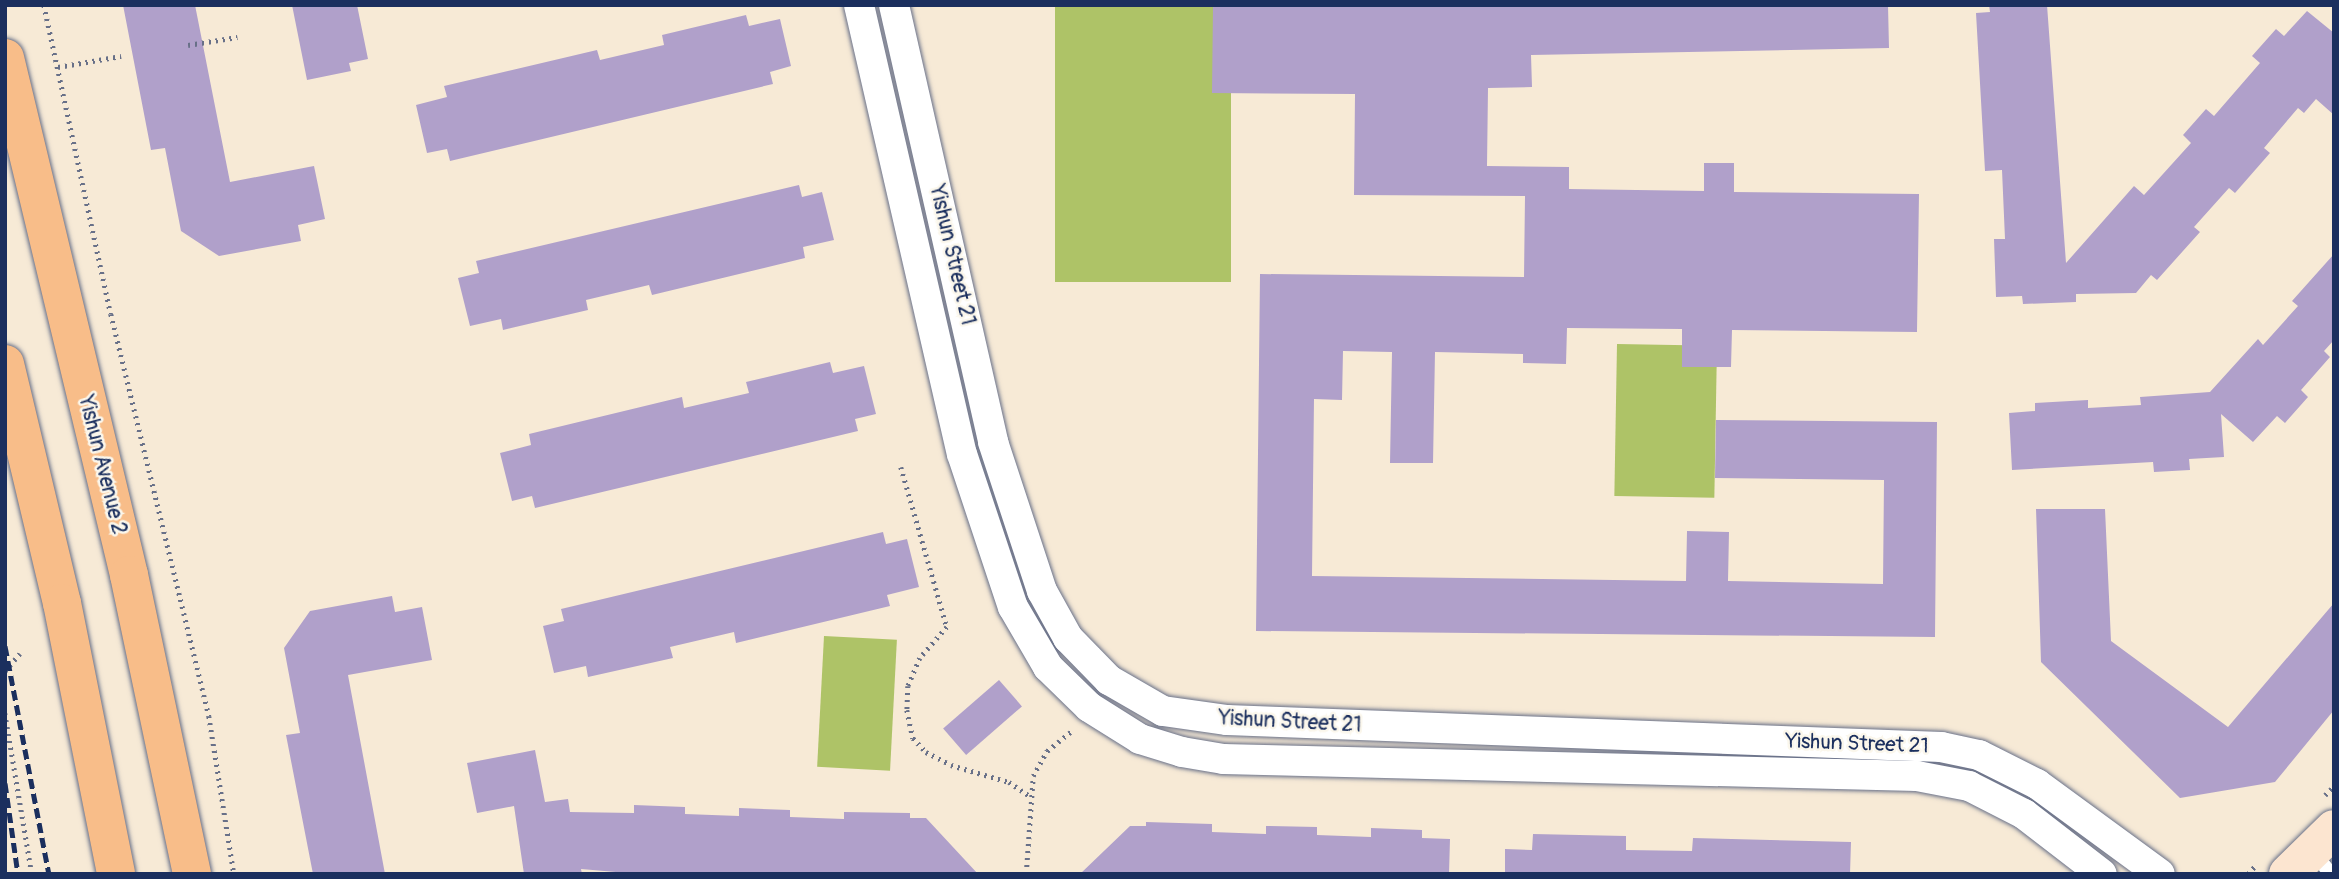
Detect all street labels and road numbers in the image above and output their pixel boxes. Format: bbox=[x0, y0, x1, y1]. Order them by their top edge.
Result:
street label: Yishun Street 21 bbox=[924, 182, 980, 328]
street label: Yishun Avenue 2 bbox=[73, 393, 131, 537]
street label: Yishun Street 21 bbox=[1218, 706, 1362, 738]
street label: Yishun Street 21 bbox=[1785, 729, 1929, 759]

